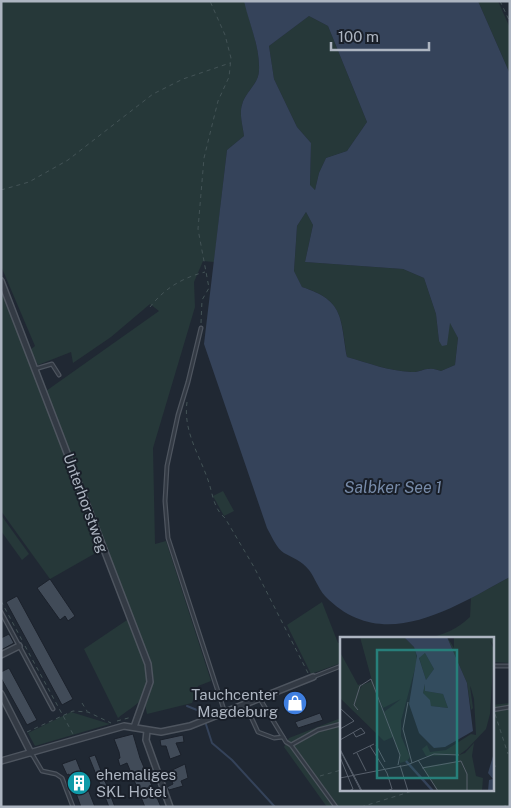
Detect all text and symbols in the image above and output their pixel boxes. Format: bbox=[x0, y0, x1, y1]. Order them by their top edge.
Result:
scale bar bbox=[331, 20, 428, 52]
text: 100 m bbox=[338, 28, 379, 45]
street label: Unterhorstweg bbox=[60, 451, 112, 555]
water label: Salbker See 1 bbox=[344, 478, 442, 497]
inset map bbox=[340, 637, 494, 790]
place label: Tauchcenter Magdeburg bbox=[191, 686, 278, 720]
shop icon: Tauchcenter Magdeburg bbox=[282, 690, 308, 716]
place label: ehemaliges SKL Hotel bbox=[96, 766, 176, 800]
building icon: ehemaliges SKL Hotel bbox=[66, 770, 92, 796]

